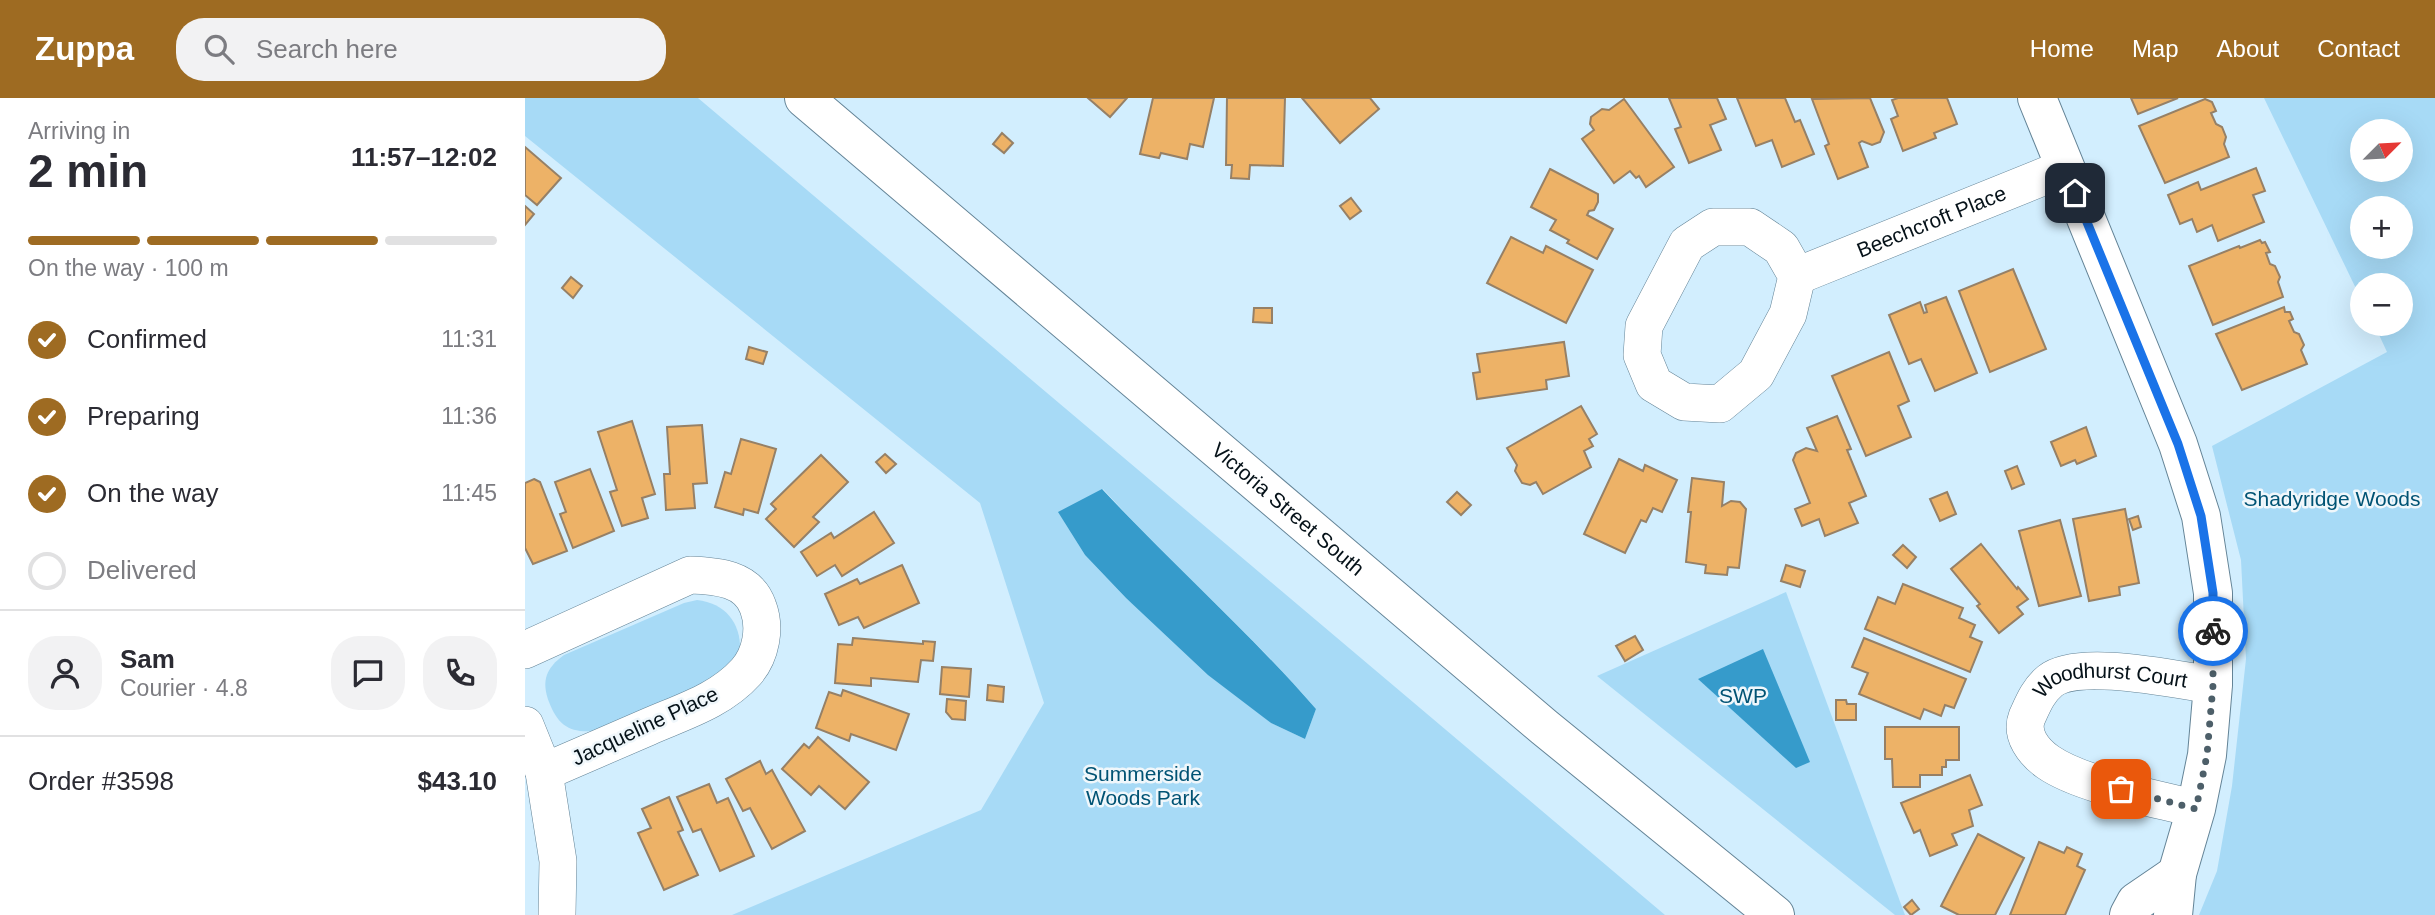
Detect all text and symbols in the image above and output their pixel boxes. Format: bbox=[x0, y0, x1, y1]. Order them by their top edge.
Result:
search box bbox=[176, 18, 666, 81]
text: Zuppa bbox=[35, 30, 134, 67]
icon: search bbox=[200, 30, 238, 68]
text: Search here bbox=[256, 34, 398, 64]
text: Home bbox=[2030, 35, 2094, 62]
text: Map bbox=[2132, 35, 2179, 62]
text: About bbox=[2217, 35, 2279, 62]
text: Contact bbox=[2317, 35, 2400, 62]
text: Arriving in bbox=[28, 118, 130, 144]
north arrow bbox=[2350, 119, 2413, 182]
map controls bbox=[2350, 119, 2413, 336]
text: 11:57–12:02 bbox=[351, 142, 497, 172]
text: 2 min bbox=[28, 145, 148, 197]
pin bbox=[2045, 163, 2105, 223]
icon: home bbox=[2056, 174, 2094, 212]
street label: Beechcroft Place bbox=[1853, 181, 2009, 262]
button: + bbox=[2350, 196, 2413, 259]
text: On the way · 100 m bbox=[28, 255, 229, 281]
button: − bbox=[2350, 273, 2413, 336]
icon: check bbox=[28, 321, 66, 359]
text: Confirmed bbox=[87, 324, 207, 354]
text: 11:31 bbox=[441, 326, 497, 352]
icon: check bbox=[28, 398, 66, 436]
text: Preparing bbox=[87, 401, 200, 431]
text: 11:36 bbox=[441, 403, 497, 429]
street label: Victoria Street South bbox=[1207, 438, 1369, 580]
icon: check bbox=[28, 475, 66, 513]
text: On the way bbox=[87, 478, 219, 508]
text: 11:45 bbox=[441, 480, 497, 506]
park label: Shadyridge Woods bbox=[2243, 487, 2421, 510]
text: Delivered bbox=[87, 555, 197, 585]
courier bbox=[2178, 596, 2248, 666]
icon: bike bbox=[2194, 612, 2232, 650]
button: person bbox=[28, 636, 102, 710]
button: chat bbox=[331, 636, 405, 710]
button: phone bbox=[423, 636, 497, 710]
text: Sam bbox=[120, 644, 175, 674]
street label: Woodhurst Court bbox=[2028, 659, 2189, 702]
text: Courier · 4.8 bbox=[120, 675, 248, 701]
street label: Jacqueline Place bbox=[568, 682, 722, 770]
park label: SWP bbox=[1719, 684, 1767, 707]
pin bbox=[2091, 759, 2151, 819]
park label: Summerside Woods Park bbox=[1084, 762, 1202, 809]
text: Order #3598 bbox=[28, 766, 174, 796]
text: $43.10 bbox=[417, 766, 497, 796]
icon: bag bbox=[2102, 770, 2140, 808]

